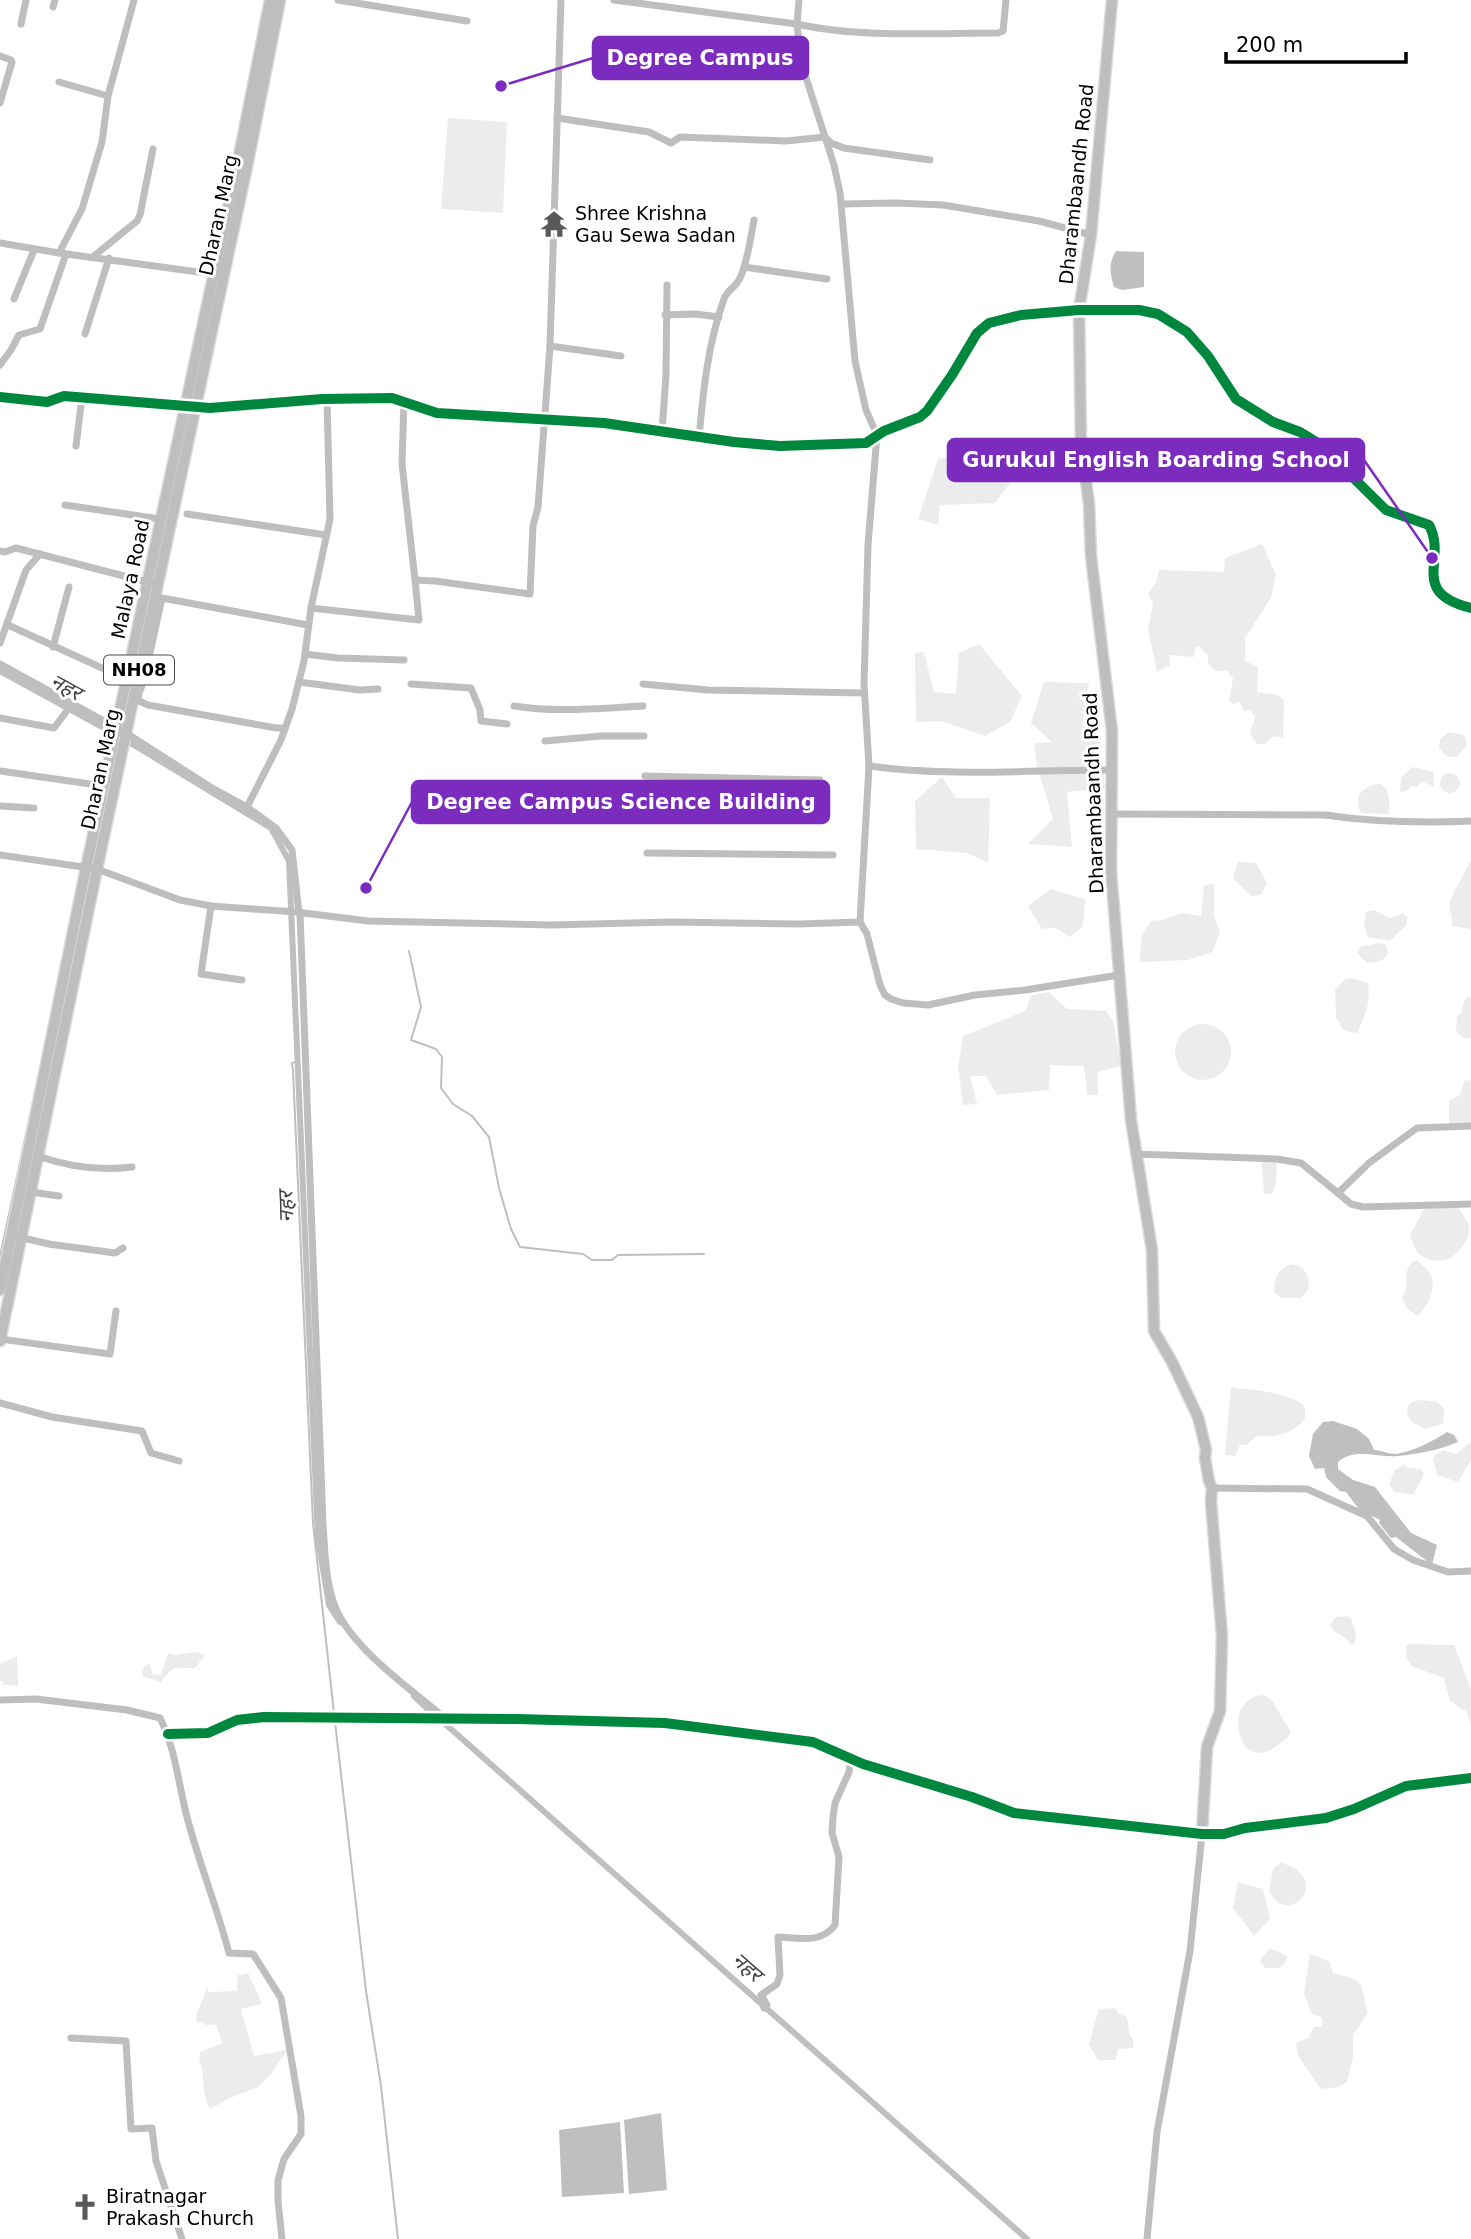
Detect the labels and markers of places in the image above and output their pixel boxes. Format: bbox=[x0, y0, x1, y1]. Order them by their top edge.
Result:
callout: Degree Campus bbox=[593, 37, 808, 79]
place label: Shree Krishna Gau Sewa Sadan bbox=[575, 202, 736, 246]
temple icon: Shree Krishna Gau Sewa Sadan bbox=[539, 209, 569, 239]
callout: Gurukul English Boarding School bbox=[948, 439, 1364, 481]
callout: Degree Campus Science Building bbox=[412, 781, 829, 823]
place label: Biratnagar Prakash Church bbox=[106, 2185, 254, 2229]
church icon: Biratnagar Prakash Church bbox=[70, 2192, 100, 2222]

